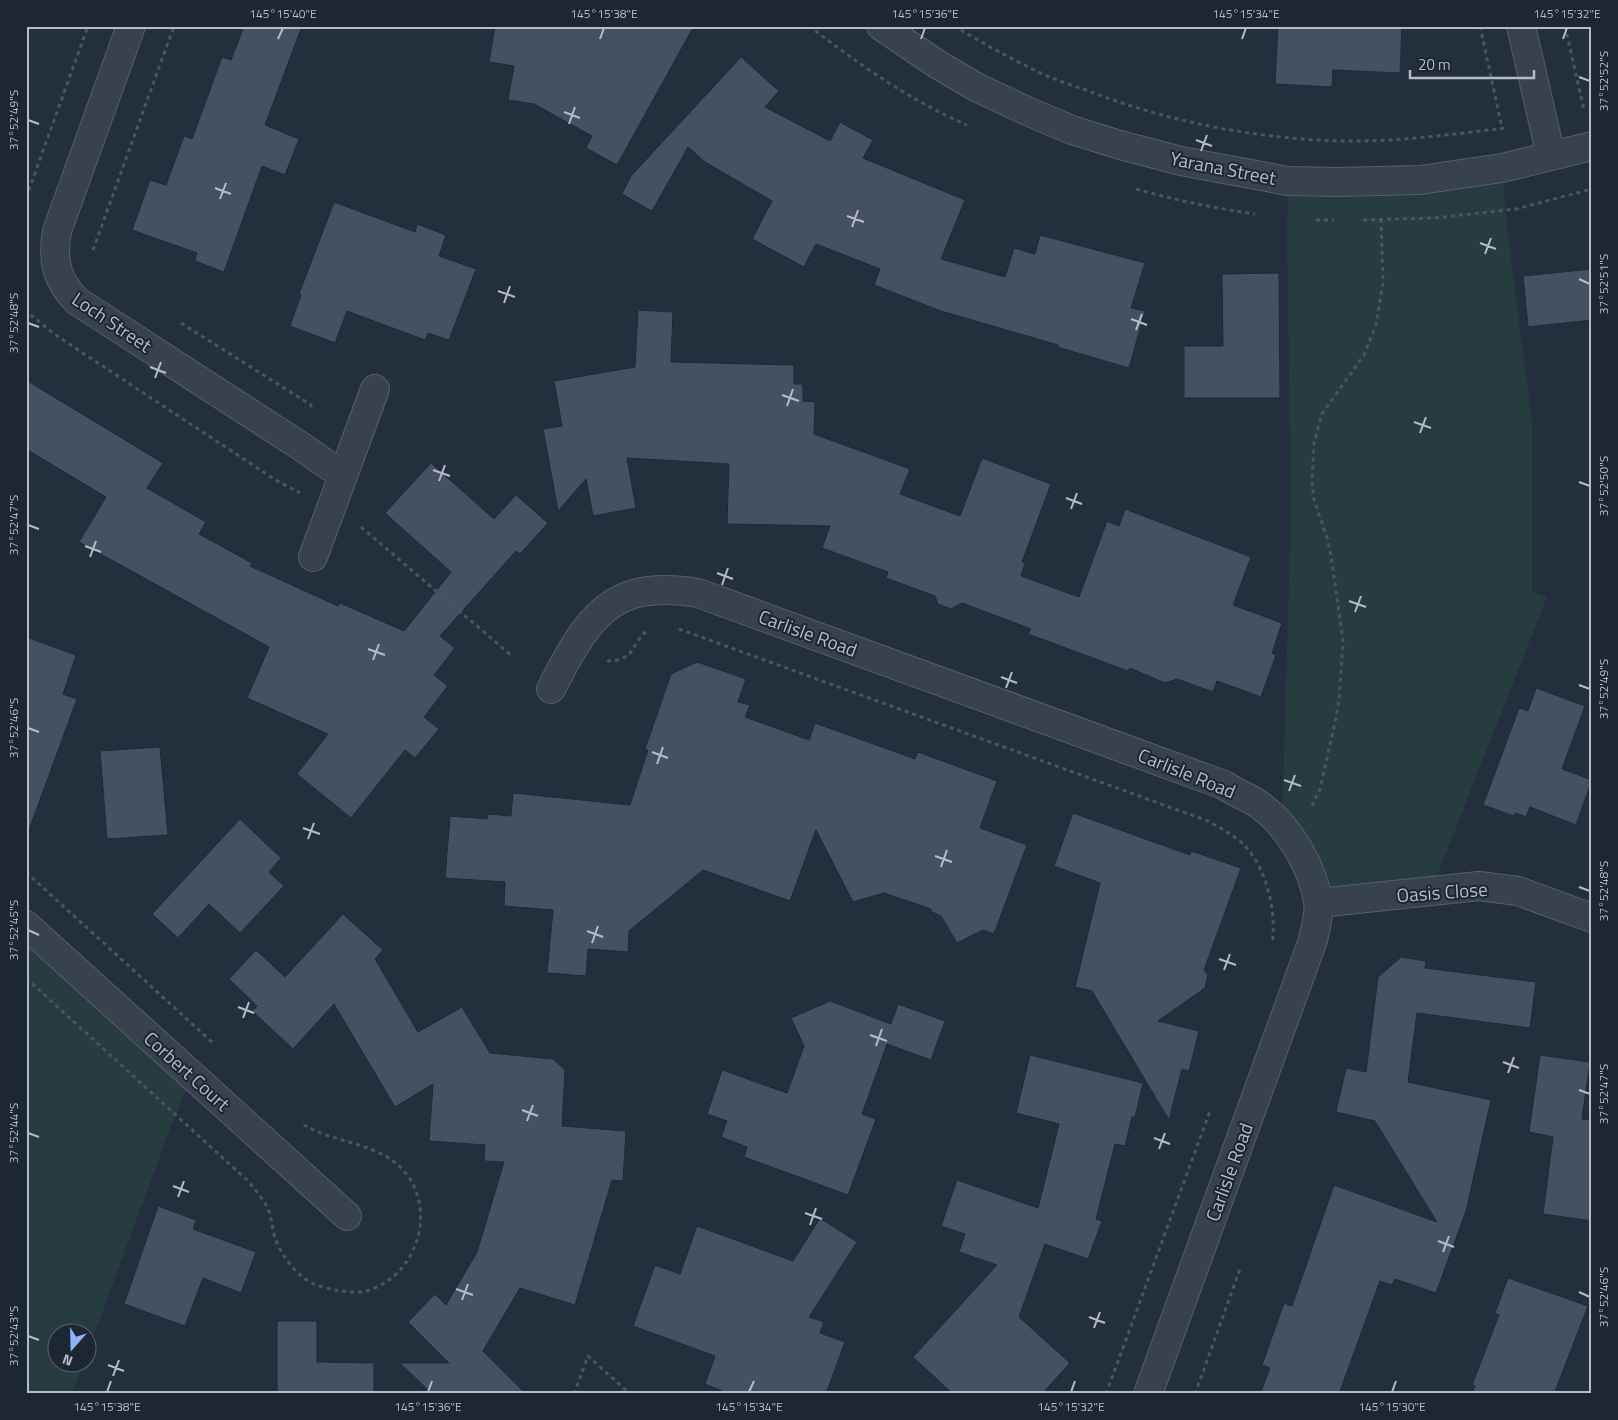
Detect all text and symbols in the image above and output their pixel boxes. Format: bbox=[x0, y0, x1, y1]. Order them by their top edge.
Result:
text: 145°15'40"E bbox=[249, 4, 317, 23]
text: 145°15'38"E bbox=[570, 4, 638, 23]
text: 145°15'36"E bbox=[891, 4, 959, 23]
text: 145°15'34"E bbox=[1212, 4, 1280, 23]
text: 145°15'32"E bbox=[1533, 4, 1601, 23]
scale bar bbox=[1410, 48, 1534, 80]
text: 37°52'52"S bbox=[1594, 51, 1613, 111]
text: 20 m bbox=[1418, 53, 1451, 76]
text: 37°52'49"S bbox=[4, 90, 23, 150]
street label: Yarana Street bbox=[1168, 143, 1279, 192]
text: 37°52'51"S bbox=[1594, 254, 1613, 314]
street label: Loch Street bbox=[67, 284, 158, 359]
text: 37°52'48"S bbox=[4, 293, 23, 353]
text: 37°52'50"S bbox=[1594, 456, 1613, 516]
text: 37°52'47"S bbox=[4, 495, 23, 555]
street label: Carlisle Road bbox=[755, 601, 862, 664]
text: 37°52'49"S bbox=[1594, 659, 1613, 719]
text: 37°52'46"S bbox=[4, 698, 23, 758]
street label: Carlisle Road bbox=[1134, 740, 1240, 805]
text: 37°52'48"S bbox=[1594, 861, 1613, 921]
street label: Oasis Close bbox=[1395, 874, 1488, 909]
text: 37°52'45"S bbox=[4, 900, 23, 960]
street label: Corbert Court bbox=[138, 1024, 237, 1118]
text: 37°52'47"S bbox=[1594, 1064, 1613, 1124]
text: 37°52'44"S bbox=[4, 1103, 23, 1163]
street label: Carlisle Road bbox=[1197, 1118, 1260, 1225]
text: 37°52'46"S bbox=[1594, 1267, 1613, 1327]
text: 37°52'43"S bbox=[4, 1306, 23, 1366]
north arrow bbox=[48, 1322, 98, 1372]
text: N bbox=[59, 1349, 76, 1372]
text: 145°15'38"E bbox=[73, 1397, 141, 1416]
text: 145°15'36"E bbox=[394, 1397, 462, 1416]
text: 145°15'34"E bbox=[715, 1397, 783, 1416]
text: 145°15'32"E bbox=[1037, 1397, 1105, 1416]
text: 145°15'30"E bbox=[1358, 1397, 1426, 1416]

